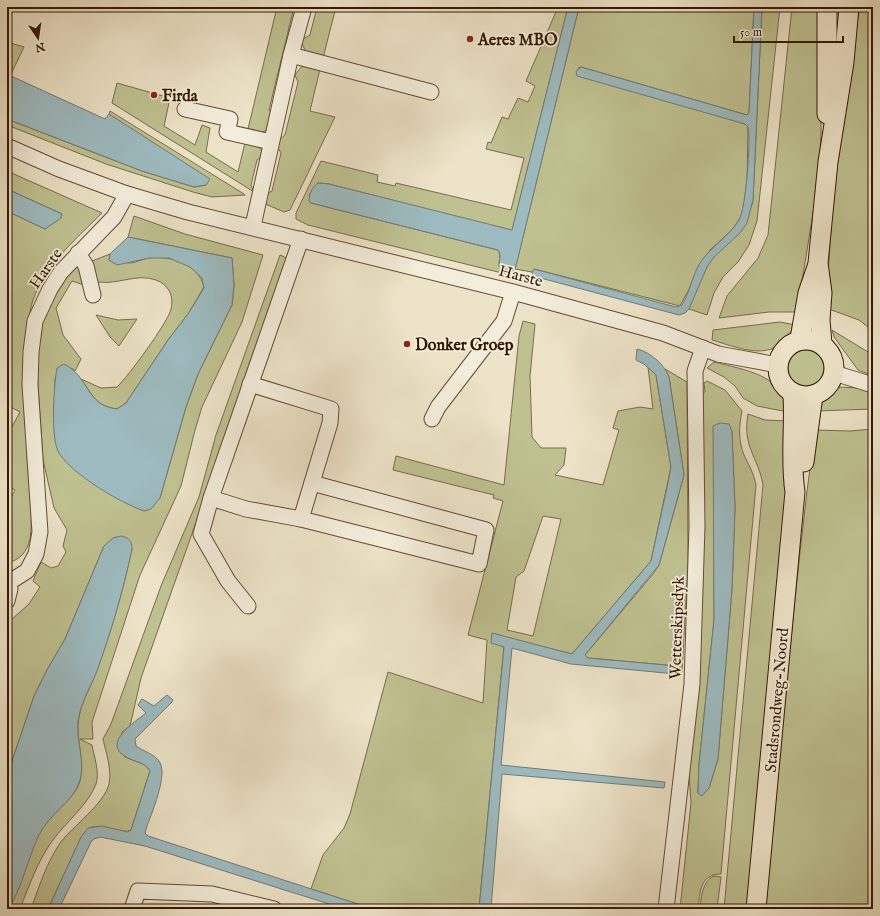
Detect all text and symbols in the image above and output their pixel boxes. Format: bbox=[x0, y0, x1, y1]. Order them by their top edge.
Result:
north arrow bbox=[18, 18, 58, 58]
scale bar bbox=[734, 18, 843, 44]
text: 50 m bbox=[740, 25, 762, 40]
place label: Aeres MBO bbox=[477, 31, 557, 51]
marker: Aeres MBO bbox=[465, 34, 475, 44]
text: N bbox=[33, 39, 47, 55]
place label: Firda bbox=[162, 87, 199, 107]
marker: Firda bbox=[149, 90, 159, 100]
street label: Harste bbox=[26, 245, 68, 293]
street label: Harste bbox=[496, 261, 545, 292]
place label: Donker Groep bbox=[415, 336, 514, 356]
marker: Donker Groep bbox=[402, 339, 412, 349]
street label: Wetterskipsdyk bbox=[666, 576, 690, 680]
street label: Stadsrondweg-Noord bbox=[762, 627, 794, 773]

